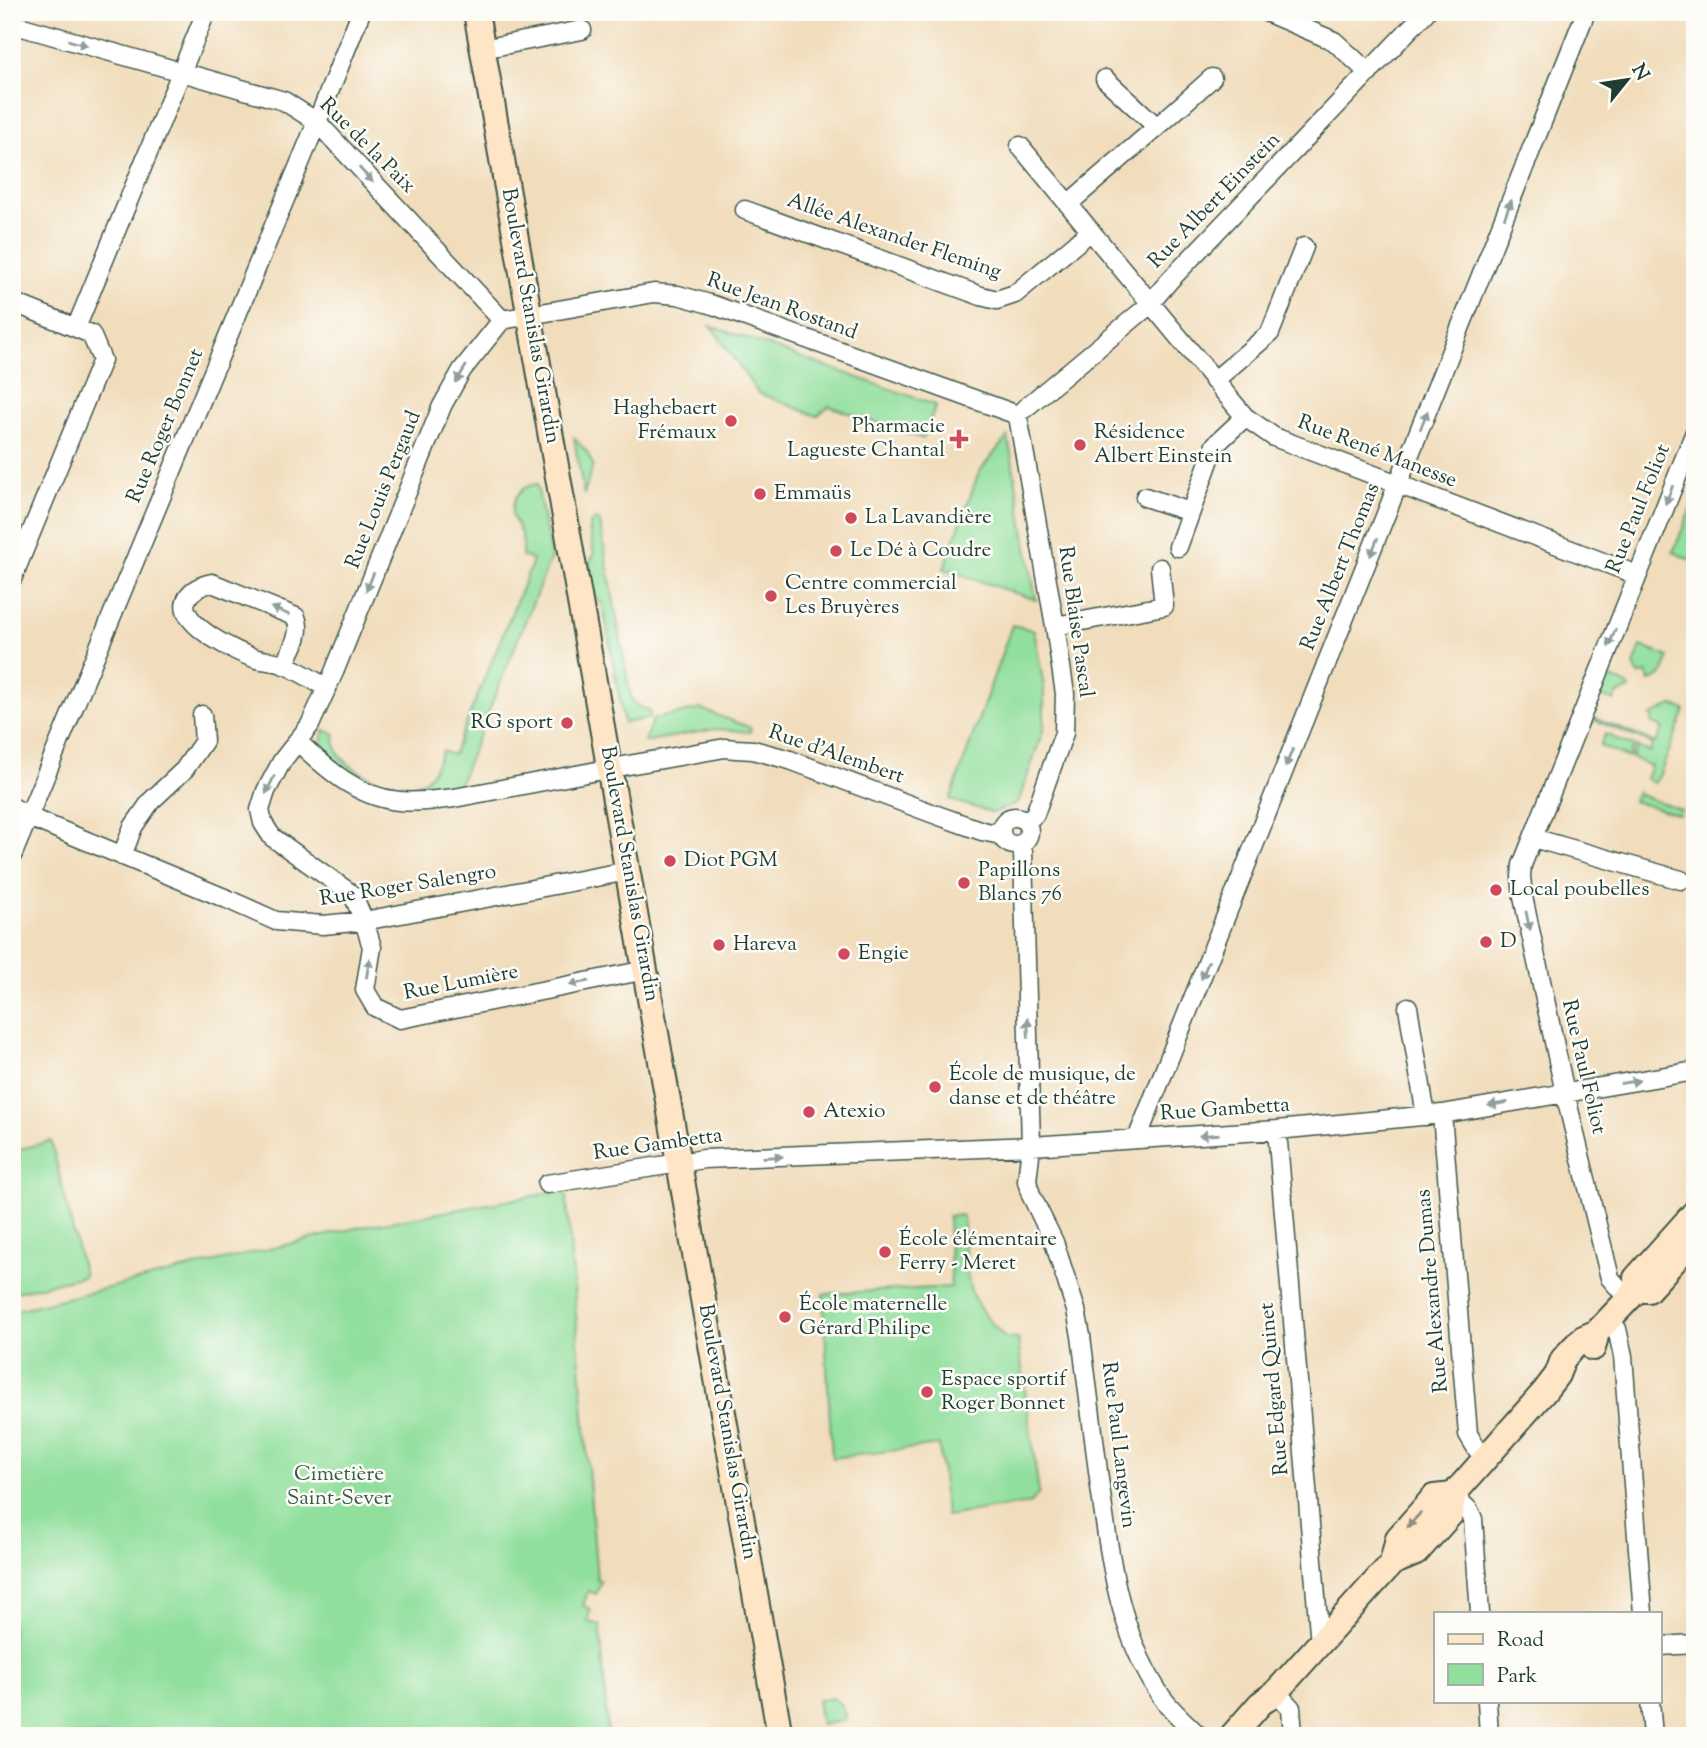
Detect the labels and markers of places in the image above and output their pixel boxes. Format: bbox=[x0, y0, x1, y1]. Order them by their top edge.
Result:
place label: Haghebaert Frémaux bbox=[613, 394, 717, 448]
place label: Pharmacie Lagueste Chantal bbox=[787, 412, 945, 466]
marker: Haghebaert Frémaux bbox=[723, 413, 739, 429]
place label: Résidence Albert Einstein bbox=[1094, 418, 1233, 472]
marker: Pharmacie Lagueste Chantal bbox=[951, 431, 967, 447]
marker: Résidence Albert Einstein bbox=[1072, 437, 1088, 453]
place label: Emmaüs bbox=[774, 479, 851, 509]
marker: Emmaüs bbox=[752, 486, 768, 502]
place label: La Lavandière bbox=[865, 503, 992, 533]
marker: La Lavandière bbox=[843, 510, 859, 526]
place label: Le Dé à Coudre bbox=[850, 536, 991, 566]
marker: Le Dé à Coudre bbox=[828, 543, 844, 559]
place label: Centre commercial Les Bruyères bbox=[785, 569, 957, 623]
marker: Centre commercial Les Bruyères bbox=[763, 588, 779, 604]
place label: RG sport bbox=[470, 708, 553, 738]
marker: RG sport bbox=[559, 715, 575, 731]
place label: Diot PGM bbox=[684, 846, 778, 876]
marker: Diot PGM bbox=[662, 853, 678, 869]
place label: Papillons Blancs 76 bbox=[978, 856, 1062, 910]
marker: Papillons Blancs 76 bbox=[956, 875, 972, 891]
place label: Local poubelles bbox=[1510, 875, 1649, 905]
marker: Local poubelles bbox=[1488, 882, 1504, 898]
place label: D bbox=[1500, 927, 1517, 957]
place label: Hareva bbox=[733, 930, 797, 960]
marker: D bbox=[1478, 934, 1494, 950]
marker: Hareva bbox=[711, 937, 727, 953]
place label: Engie bbox=[858, 939, 909, 969]
marker: Engie bbox=[836, 946, 852, 962]
place label: École de musique, de danse et de théâtre bbox=[949, 1060, 1136, 1114]
marker: École de musique, de danse et de théâtre bbox=[927, 1079, 943, 1095]
place label: Atexio bbox=[823, 1097, 885, 1127]
marker: Atexio bbox=[801, 1104, 817, 1120]
place label: École élémentaire Ferry - Meret bbox=[899, 1225, 1057, 1279]
marker: École élémentaire Ferry - Meret bbox=[877, 1244, 893, 1260]
place label: École maternelle Gérard Philipe bbox=[799, 1290, 947, 1344]
marker: École maternelle Gérard Philipe bbox=[777, 1309, 793, 1325]
place label: Espace sportif Roger Bonnet bbox=[941, 1365, 1068, 1419]
marker: Espace sportif Roger Bonnet bbox=[919, 1384, 935, 1400]

